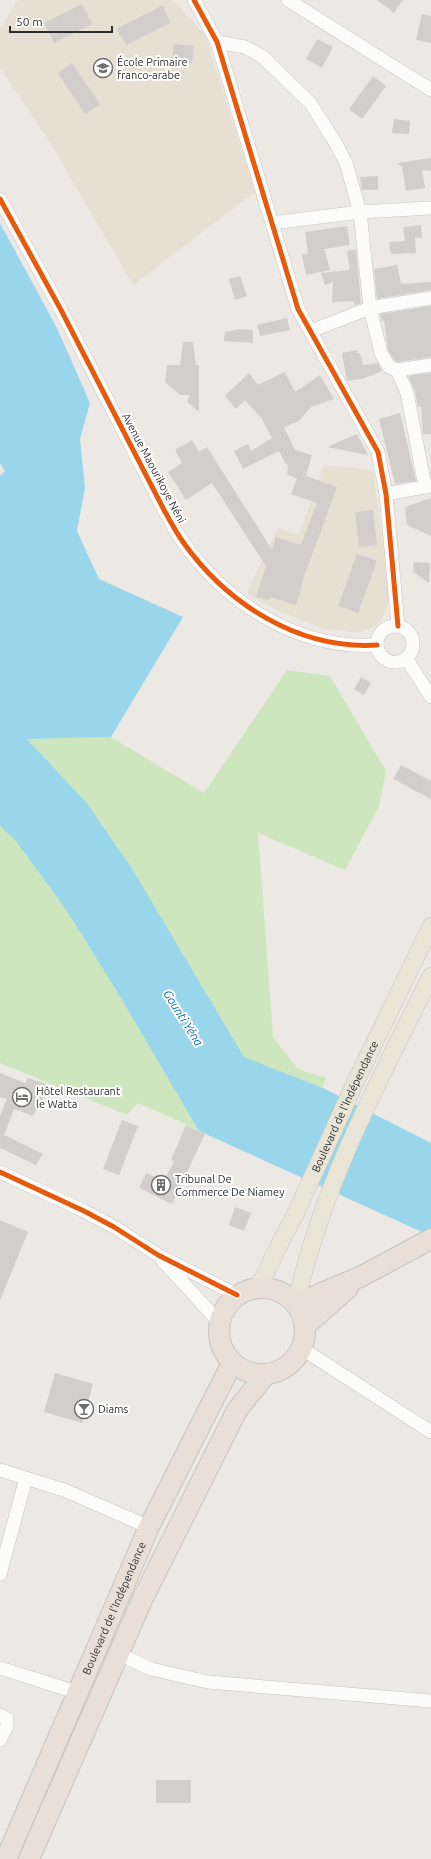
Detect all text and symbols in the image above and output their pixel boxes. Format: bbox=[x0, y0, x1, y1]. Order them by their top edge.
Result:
scale bar bbox=[10, 8, 112, 34]
text: 50 m bbox=[16, 15, 43, 28]
place label: École Primaire franco-arabe bbox=[117, 55, 188, 81]
school or university icon: École Primaire franco-arabe bbox=[92, 57, 114, 79]
street label: Avenue Maourikoye Néni bbox=[120, 411, 188, 525]
water label: Gounti Yéna bbox=[161, 987, 206, 1048]
street label: Boulevard de l'Indépendance bbox=[309, 1039, 381, 1174]
place label: Hôtel Restaurant le Watta bbox=[36, 1085, 121, 1110]
hotel icon: Hôtel Restaurant le Watta bbox=[11, 1086, 33, 1108]
place label: Tribunal De Commerce De Niamey bbox=[175, 1173, 285, 1198]
building icon: Tribunal De Commerce De Niamey bbox=[150, 1174, 172, 1196]
bar icon: Diams bbox=[73, 1398, 95, 1420]
place label: Diams bbox=[98, 1403, 129, 1415]
street label: Boulevard de l'Indépendance bbox=[80, 1540, 148, 1676]

